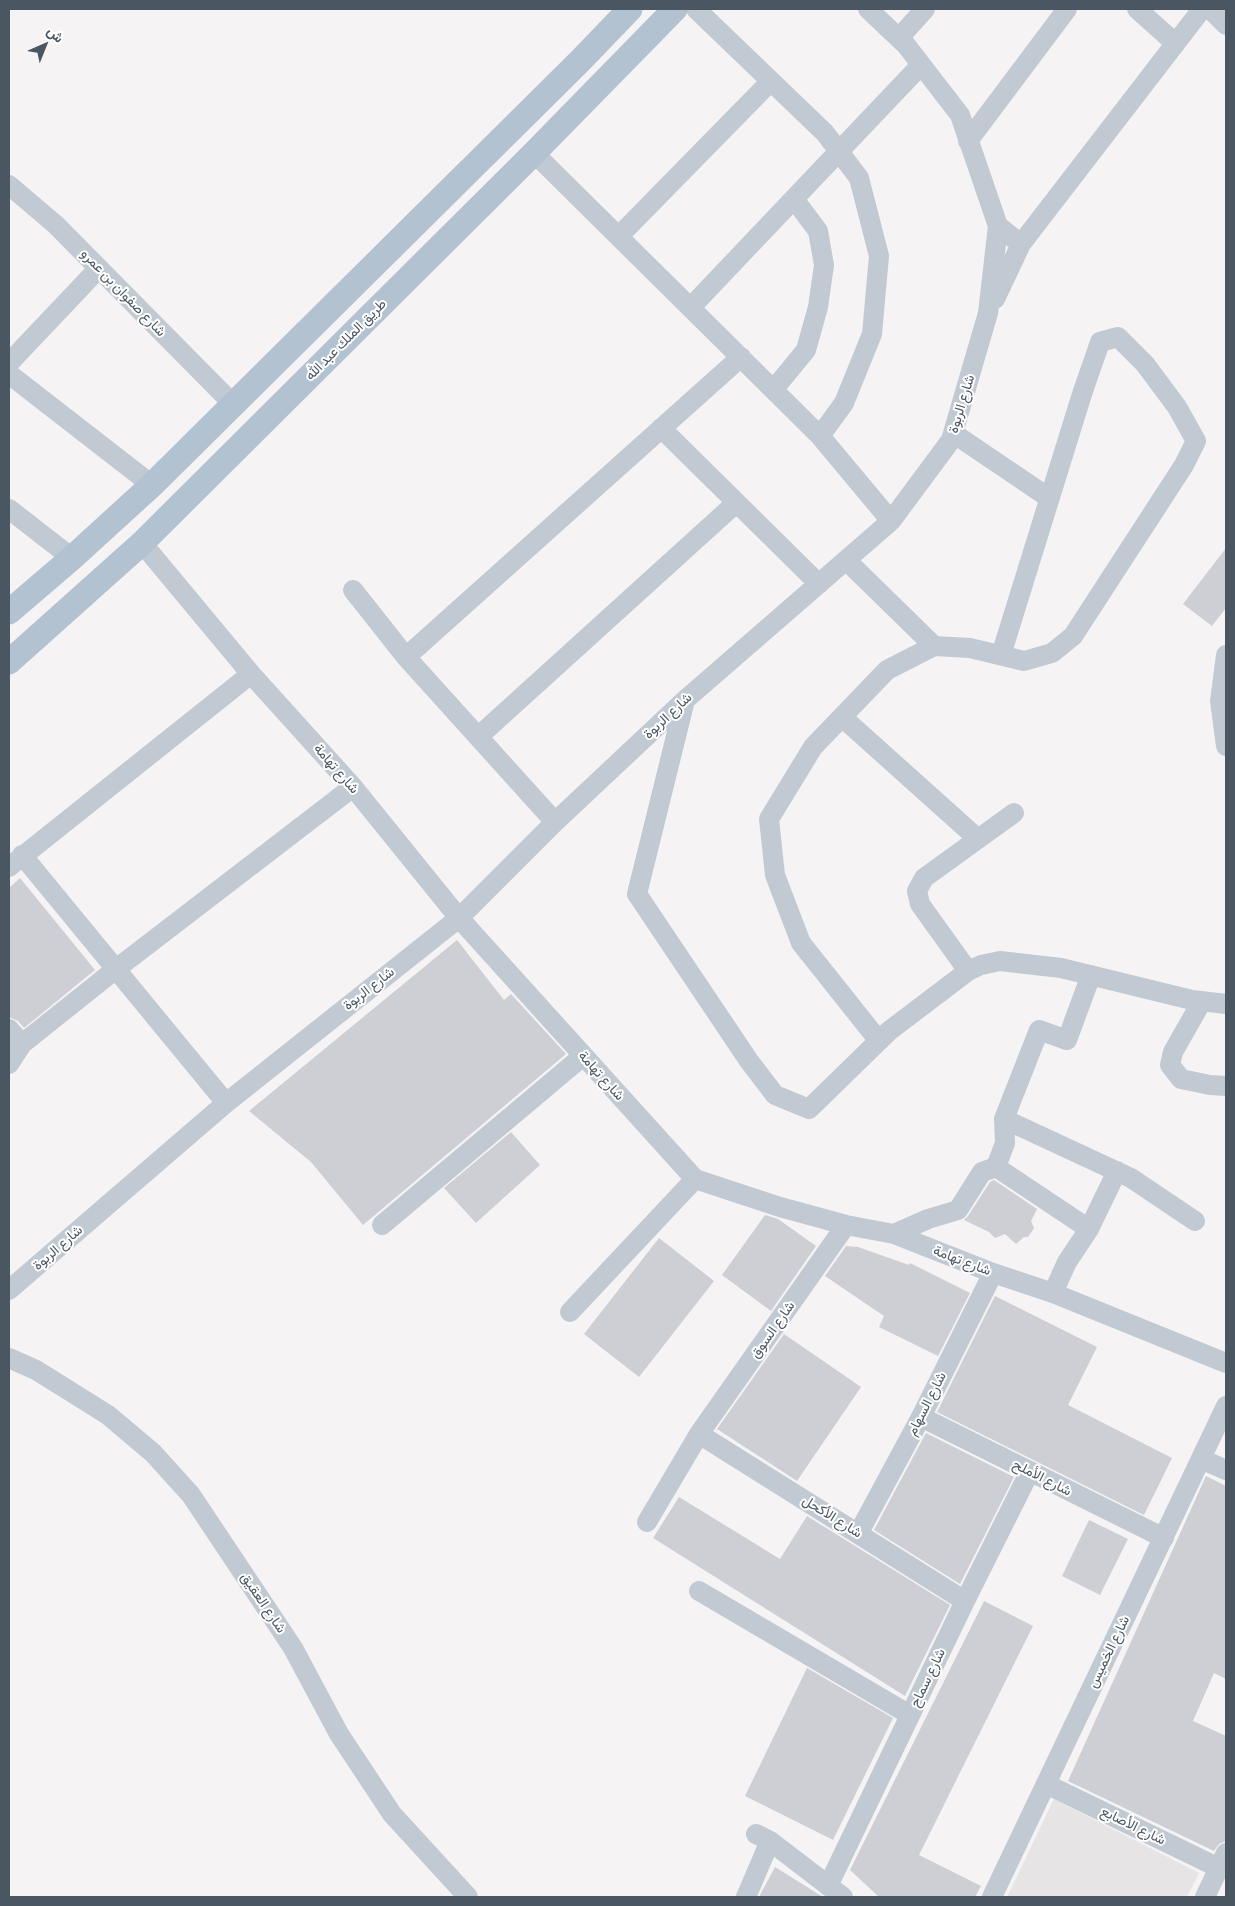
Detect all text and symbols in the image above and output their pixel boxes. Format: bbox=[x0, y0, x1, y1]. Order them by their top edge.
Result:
north arrow bbox=[20, 20, 70, 70]
text: ش bbox=[43, 21, 68, 47]
street label: شارع صفوان بن عمرو bbox=[77, 246, 169, 340]
street label: طريق الملك عبد الله bbox=[302, 296, 390, 384]
street label: شارع الربوة bbox=[945, 373, 979, 435]
street label: شارع الربوة bbox=[640, 689, 696, 743]
street label: شارع تهامة bbox=[310, 741, 362, 797]
street label: شارع الربوة bbox=[340, 964, 398, 1014]
street label: شارع تهامة bbox=[574, 1048, 628, 1104]
street label: شارع الربوة bbox=[30, 1222, 86, 1274]
street label: شارع تهامة bbox=[931, 1242, 993, 1280]
street label: شارع السوق bbox=[747, 1298, 799, 1362]
street label: شارع السهام bbox=[904, 1369, 950, 1439]
street label: شارع الأملح bbox=[1010, 1456, 1074, 1500]
street label: شارع الأكحل bbox=[799, 1492, 865, 1542]
street label: شارع العقيق bbox=[237, 1570, 289, 1636]
street label: شارع الخميس bbox=[1084, 1613, 1134, 1691]
street label: شارع سماح bbox=[907, 1646, 949, 1710]
street label: شارع الأصابع bbox=[1098, 1803, 1168, 1849]

